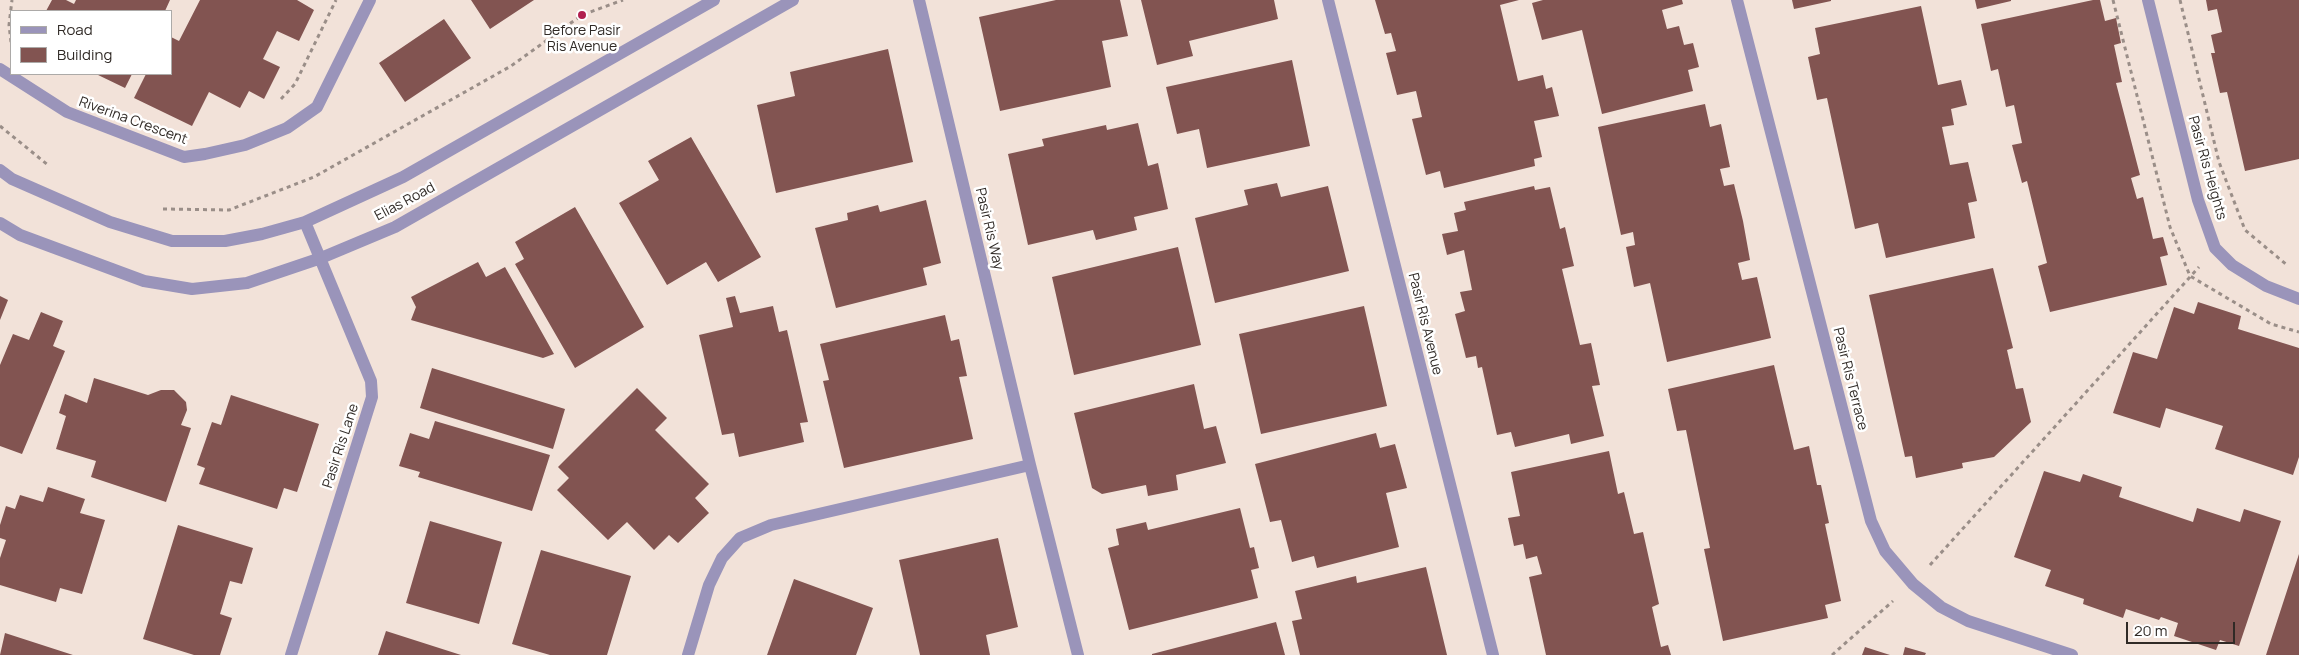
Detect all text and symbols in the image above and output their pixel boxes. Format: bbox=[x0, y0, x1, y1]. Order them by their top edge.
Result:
marker: Before Pasir Ris Avenue bbox=[576, 9, 588, 21]
legend bbox=[10, 10, 172, 75]
text: Road bbox=[57, 19, 93, 40]
place label: Before Pasir Ris Avenue bbox=[543, 23, 621, 56]
text: Building bbox=[57, 44, 112, 65]
street label: Riverina Crescent bbox=[76, 94, 190, 148]
street label: Pasir Ris Heights bbox=[2184, 114, 2230, 222]
street label: Elias Road bbox=[372, 179, 438, 225]
street label: Pasir Ris Way bbox=[971, 186, 1007, 272]
street label: Pasir Ris Avenue bbox=[1404, 271, 1446, 377]
street label: Pasir Ris Terrace bbox=[1829, 326, 1871, 432]
street label: Pasir Ris Lane bbox=[319, 402, 363, 490]
scale bar bbox=[2129, 612, 2238, 644]
text: 20 m bbox=[2134, 620, 2167, 641]

